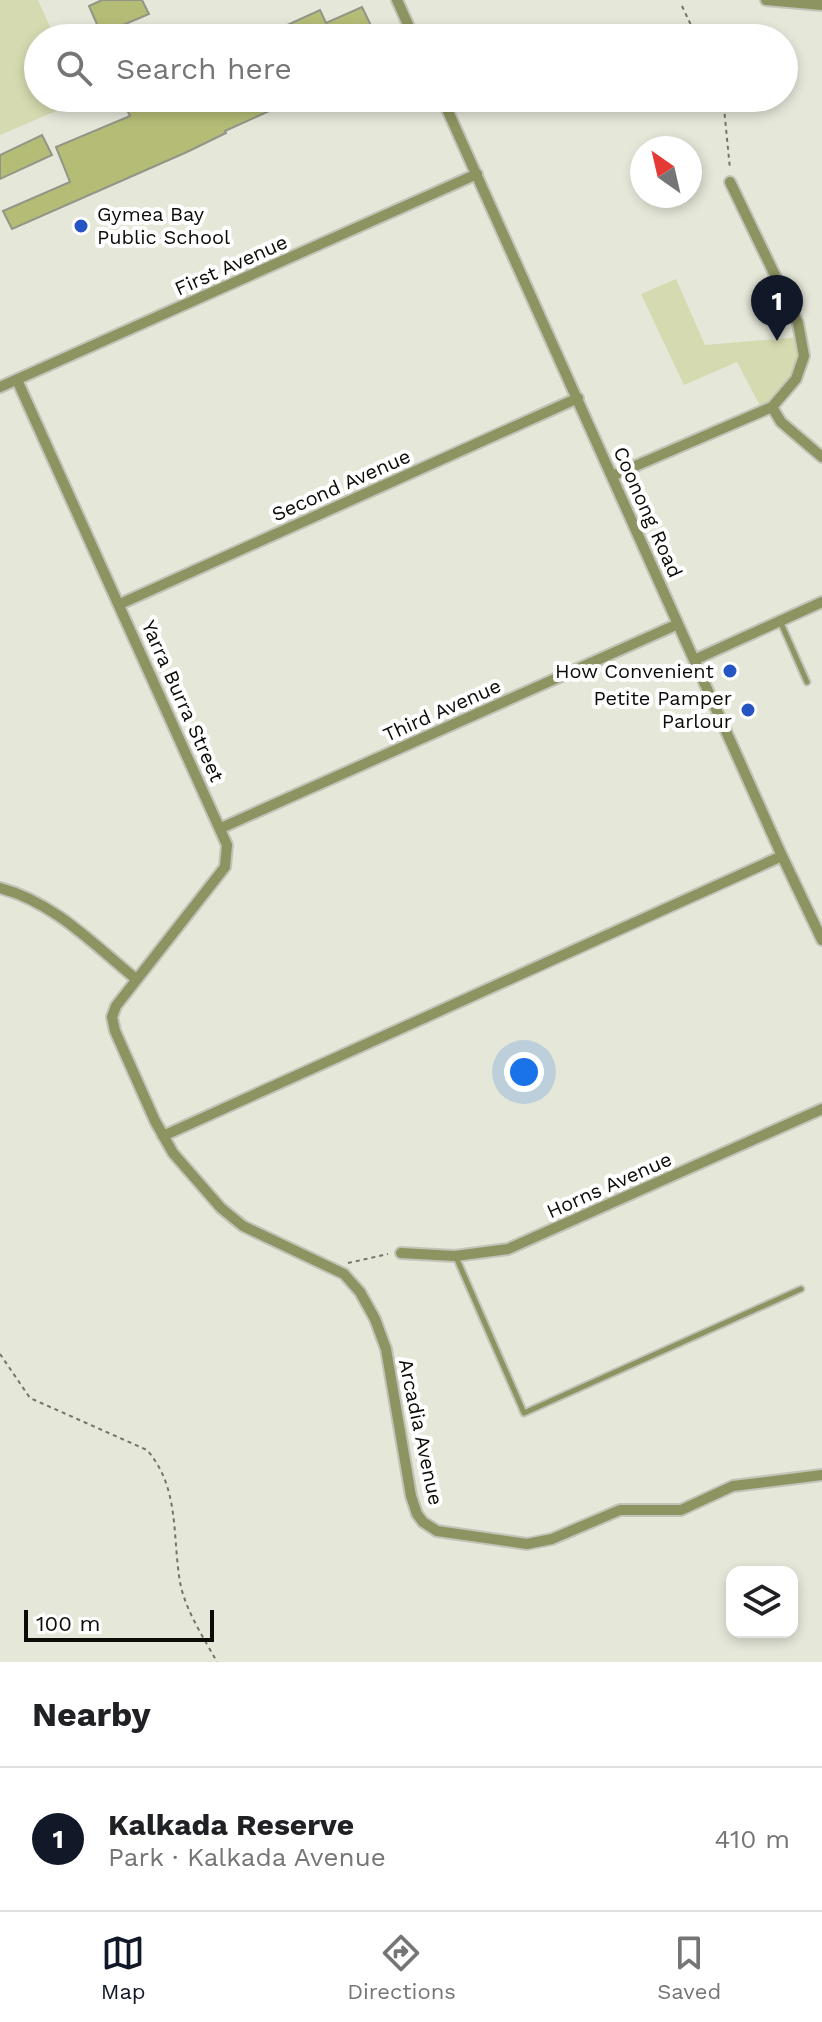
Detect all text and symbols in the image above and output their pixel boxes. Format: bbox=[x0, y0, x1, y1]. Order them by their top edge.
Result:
search box bbox=[24, 24, 798, 112]
icon: search bbox=[52, 46, 96, 90]
text: Search here bbox=[116, 51, 292, 86]
north arrow bbox=[630, 136, 702, 208]
place label: Gymea Bay Public School bbox=[97, 202, 230, 249]
marker: Gymea Bay Public School bbox=[72, 217, 90, 235]
street label: First Avenue bbox=[171, 229, 291, 301]
pin: 1 bbox=[751, 275, 803, 341]
street label: Coonong Road bbox=[608, 443, 688, 581]
street label: Second Avenue bbox=[268, 444, 414, 526]
street label: Yarra Burra Street bbox=[137, 617, 230, 786]
place label: How Convenient bbox=[555, 659, 715, 683]
marker: How Convenient bbox=[721, 662, 739, 680]
street label: Third Avenue bbox=[379, 673, 505, 747]
place label: Petite Pamper Parlour bbox=[593, 686, 732, 733]
marker: Petite Pamper Parlour bbox=[739, 701, 757, 719]
your location bbox=[504, 1052, 544, 1092]
street label: Horns Avenue bbox=[543, 1147, 675, 1223]
street label: Arcadia Avenue bbox=[394, 1357, 448, 1507]
map controls bbox=[726, 1566, 798, 1638]
button: layers bbox=[726, 1566, 798, 1638]
scale bar bbox=[24, 1606, 214, 1642]
text: 100 m bbox=[36, 1611, 100, 1636]
text: Nearby bbox=[32, 1694, 151, 1734]
text: Kalkada Reserve bbox=[108, 1807, 354, 1842]
text: 1 bbox=[52, 1824, 64, 1854]
text: 410 m bbox=[715, 1824, 790, 1854]
text: Park · Kalkada Avenue bbox=[108, 1842, 386, 1872]
tab: Map bbox=[101, 1931, 146, 2004]
tab: Directions bbox=[347, 1931, 456, 2004]
tab: Saved bbox=[657, 1931, 721, 2004]

